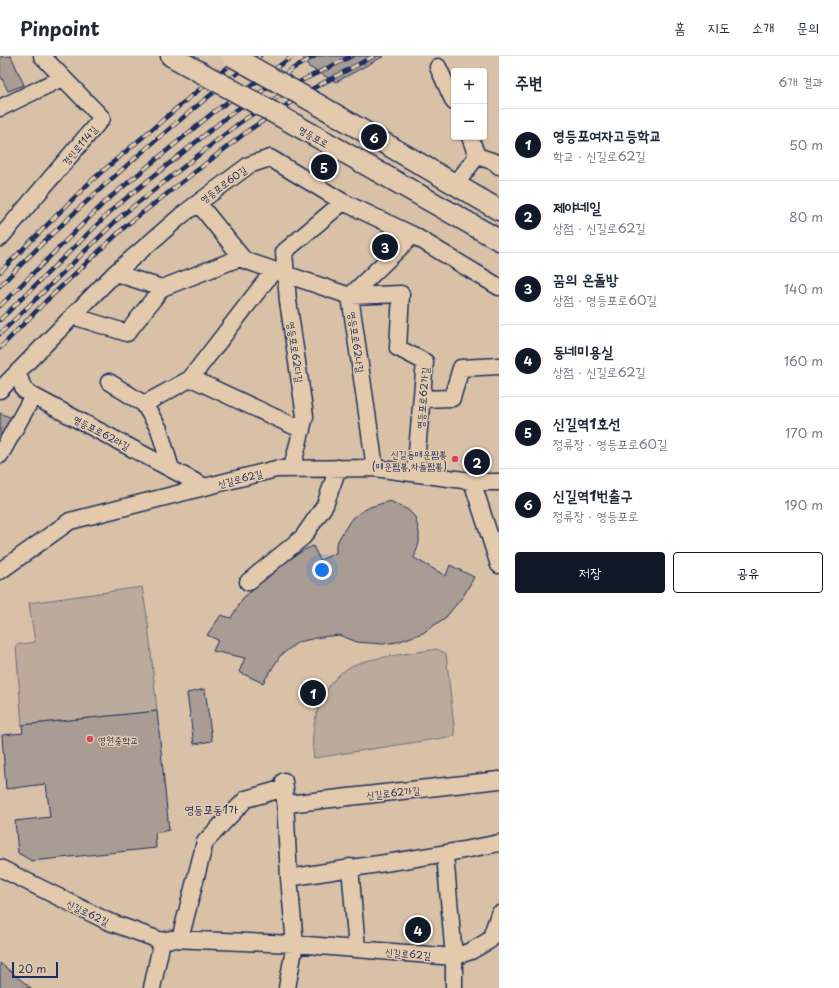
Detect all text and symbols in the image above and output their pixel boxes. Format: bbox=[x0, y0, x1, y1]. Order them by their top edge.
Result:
text: Pinpoint bbox=[20, 14, 100, 42]
text: 홈 bbox=[674, 17, 685, 38]
text: 지도 bbox=[707, 17, 730, 38]
text: 소개 bbox=[752, 17, 774, 38]
text: 문의 bbox=[796, 17, 819, 38]
map controls bbox=[451, 68, 487, 140]
button: + bbox=[451, 68, 487, 104]
text: 주변 bbox=[515, 69, 542, 95]
text: 6개 결과 bbox=[778, 72, 823, 91]
button: − bbox=[451, 104, 487, 140]
street label: 영등포로 bbox=[296, 121, 332, 151]
street label: 경인로114길 bbox=[58, 122, 100, 168]
pin: 6 bbox=[361, 122, 387, 152]
text: 영등포여자고등학교 bbox=[553, 123, 662, 146]
text: 1 bbox=[525, 135, 531, 154]
text: 50 m bbox=[789, 135, 823, 154]
text: 학교 · 신길로62길 bbox=[553, 146, 646, 165]
pin: 5 bbox=[311, 152, 337, 182]
street label: 영등포로60길 bbox=[197, 162, 249, 206]
text: 제야네일 bbox=[553, 195, 601, 218]
text: 2 bbox=[523, 207, 533, 226]
text: 80 m bbox=[789, 207, 823, 226]
text: 상점 · 신길로62길 bbox=[553, 218, 646, 237]
pin: 3 bbox=[372, 232, 398, 262]
text: 꿈의 온돌방 bbox=[553, 267, 618, 290]
text: 3 bbox=[524, 279, 532, 298]
text: 140 m bbox=[784, 279, 823, 298]
text: 상점 · 영등포로60길 bbox=[553, 290, 657, 309]
street label: 영등포로62나길 bbox=[345, 310, 369, 374]
street label: 영등포로62다길 bbox=[284, 320, 308, 384]
text: 동네미용실 bbox=[553, 339, 613, 362]
text: 4 bbox=[524, 351, 532, 370]
text: 160 m bbox=[784, 351, 823, 370]
text: 상점 · 신길로62길 bbox=[553, 362, 646, 381]
street label: 영등포로62가길 bbox=[412, 366, 432, 430]
street label: 영등포로62라길 bbox=[71, 411, 133, 453]
text: 신길역1호선 bbox=[553, 411, 621, 434]
text: 5 bbox=[524, 423, 532, 442]
text: 170 m bbox=[785, 423, 823, 442]
text: 정류장 · 영등포로60길 bbox=[553, 434, 668, 453]
place label: 신길동매운짬뽕 (매운짬뽕,차돌짬뽕) bbox=[372, 446, 447, 473]
pin: 2 bbox=[464, 447, 490, 477]
marker: 신길동매운짬뽕 (매운짬뽕,차돌짬뽕) bbox=[450, 454, 460, 464]
street label: 신길로62길 bbox=[216, 465, 264, 491]
text: 신길역1번출구 bbox=[553, 483, 633, 506]
text: 6 bbox=[523, 495, 533, 514]
text: 190 m bbox=[784, 495, 823, 514]
text: 정류장 · 영등포로 bbox=[553, 506, 638, 525]
button: 저장 bbox=[515, 552, 665, 593]
button: 공유 bbox=[673, 552, 823, 593]
your location bbox=[312, 560, 332, 580]
pin: 1 bbox=[300, 678, 326, 708]
place label: 영원중학교 bbox=[98, 732, 138, 747]
marker: 영원중학교 bbox=[85, 734, 95, 744]
street label: 신길로62가길 bbox=[365, 782, 421, 802]
district label: 영등포동1가 bbox=[184, 800, 238, 818]
street label: 신길로62길 bbox=[64, 895, 112, 929]
pin: 4 bbox=[405, 915, 431, 945]
street label: 신길로62길 bbox=[384, 944, 432, 962]
scale bar bbox=[12, 960, 58, 979]
text: 20 m bbox=[18, 960, 46, 977]

